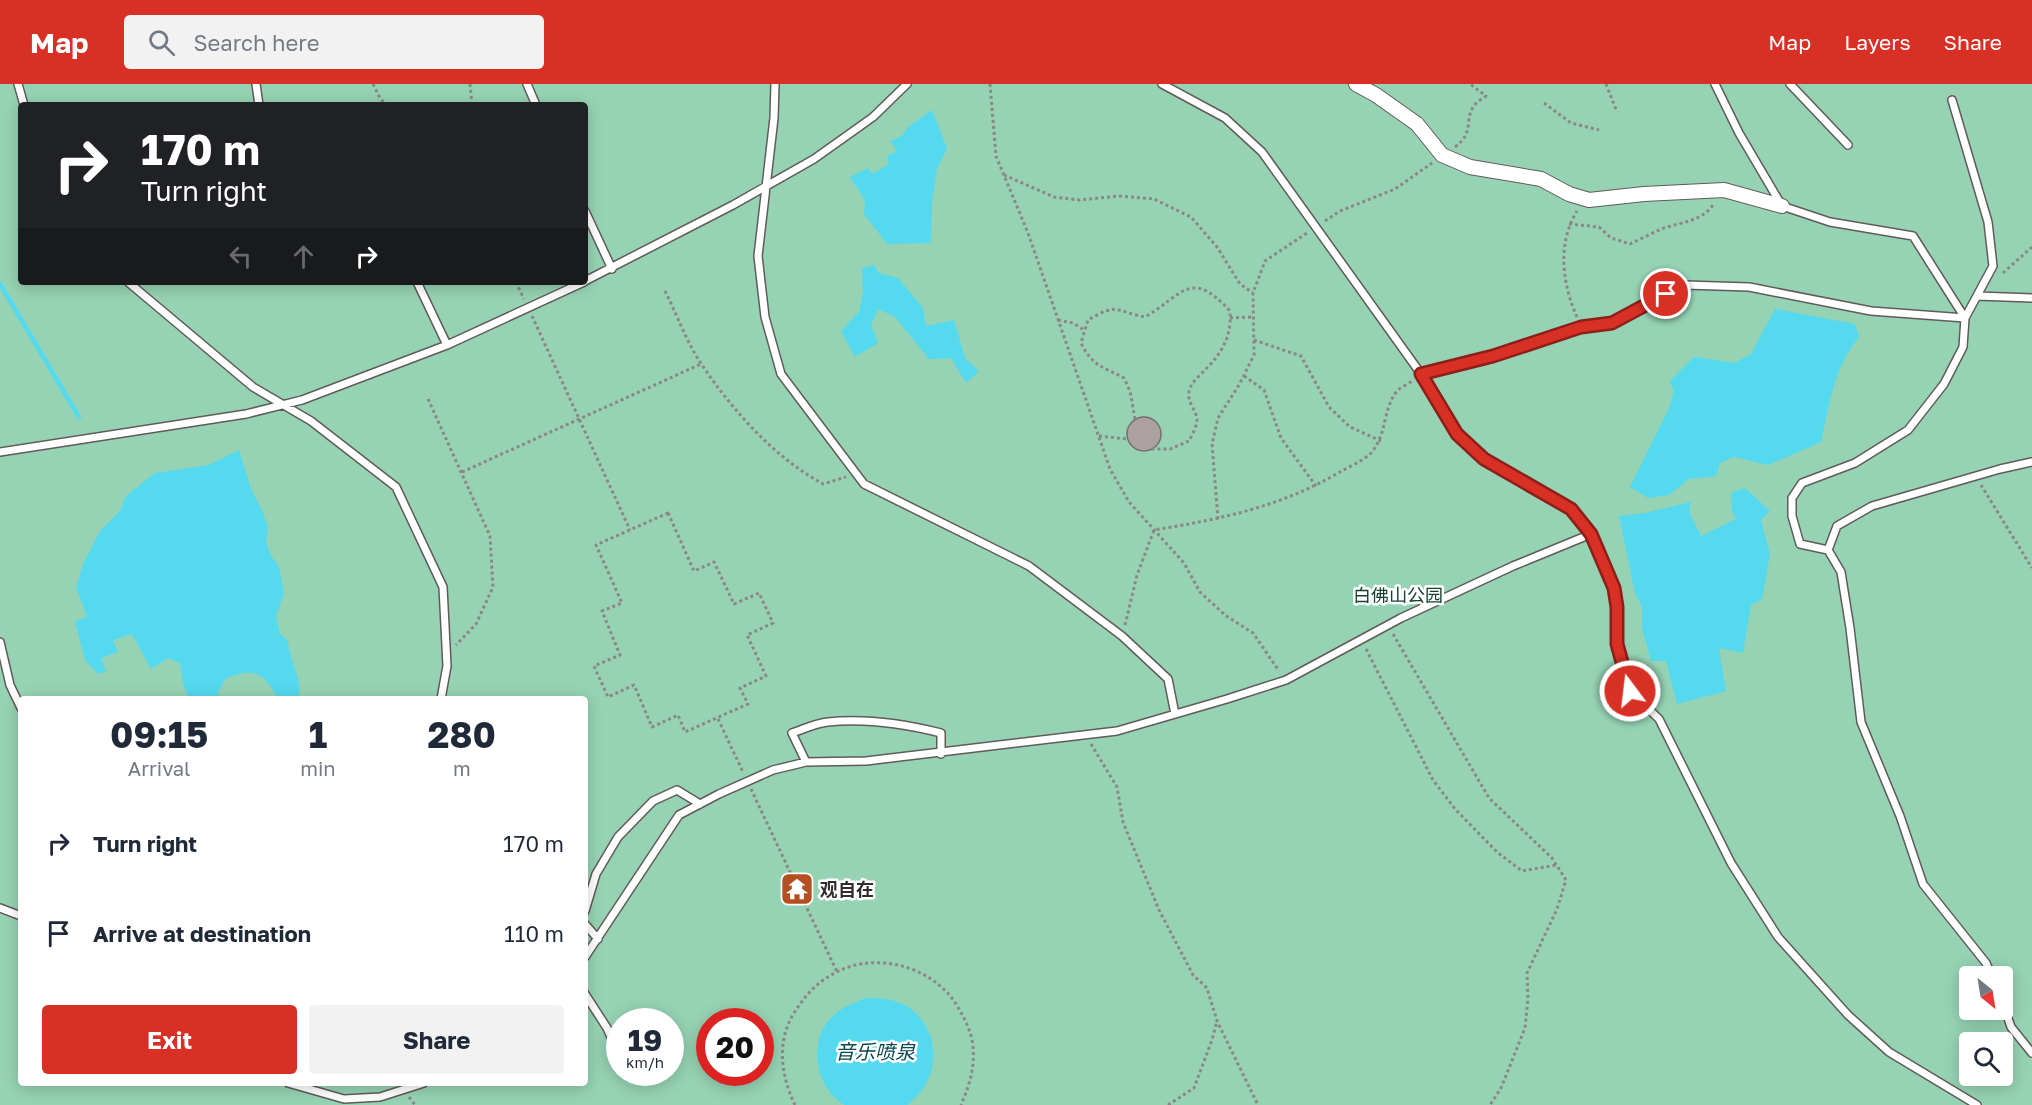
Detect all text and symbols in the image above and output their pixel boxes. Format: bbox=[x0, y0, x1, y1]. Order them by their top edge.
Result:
search box bbox=[124, 15, 544, 69]
text: Map bbox=[30, 26, 88, 59]
icon: search bbox=[145, 26, 178, 59]
text: Search here bbox=[193, 29, 319, 56]
text: Map bbox=[1768, 29, 1811, 55]
text: Layers bbox=[1844, 29, 1911, 55]
text: Share bbox=[1944, 29, 2002, 55]
text: 170 m bbox=[141, 124, 260, 174]
icon: right bbox=[42, 126, 120, 204]
text: Turn right bbox=[141, 175, 267, 207]
icon: left bbox=[224, 240, 257, 273]
icon: ahead bbox=[287, 240, 320, 273]
icon: right bbox=[350, 240, 383, 273]
pin bbox=[1640, 268, 1691, 319]
icon: arrive bbox=[1649, 277, 1682, 310]
park label: 白佛山公园 bbox=[1353, 584, 1443, 606]
position arrow bbox=[1598, 659, 1662, 723]
text: 09:15 bbox=[110, 713, 208, 756]
text: 1 bbox=[309, 713, 327, 756]
text: 280 bbox=[428, 713, 496, 756]
text: Arrival bbox=[128, 756, 190, 780]
text: min bbox=[300, 756, 336, 780]
text: m bbox=[453, 756, 471, 780]
icon: right bbox=[42, 827, 75, 860]
text: Turn right bbox=[93, 830, 197, 857]
text: 170 m bbox=[503, 830, 564, 857]
temple icon: 观自在 bbox=[779, 871, 815, 907]
place label: 观自在 bbox=[820, 878, 874, 900]
icon: arrive bbox=[42, 917, 75, 950]
text: Arrive at destination bbox=[93, 920, 311, 947]
text: 110 m bbox=[504, 920, 564, 947]
north arrow bbox=[1959, 966, 2013, 1020]
map controls bbox=[1959, 966, 2013, 1086]
button: Exit bbox=[42, 1005, 297, 1074]
button: Share bbox=[309, 1005, 564, 1074]
speed limit sign: 20 bbox=[696, 1008, 774, 1086]
text: 19 bbox=[628, 1022, 662, 1058]
button: search bbox=[1959, 1032, 2013, 1086]
water label: 音乐喷泉 bbox=[835, 1039, 916, 1063]
text: km/h bbox=[626, 1053, 664, 1071]

